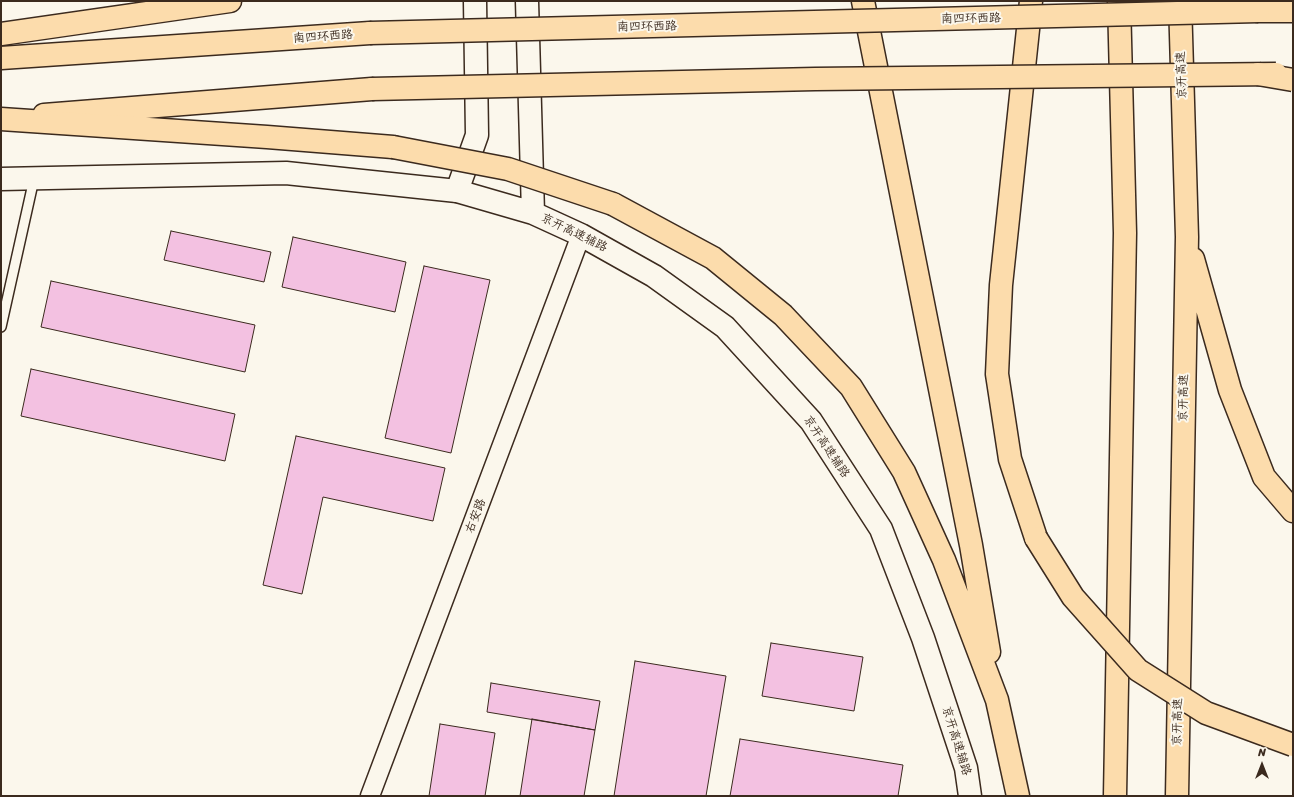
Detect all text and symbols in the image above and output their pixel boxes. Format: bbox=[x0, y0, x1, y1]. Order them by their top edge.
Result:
street label: 南四环西路 bbox=[941, 11, 1001, 27]
street label: 南四环西路 bbox=[617, 19, 677, 35]
street label: 南四环西路 bbox=[293, 28, 353, 46]
street label: 京开高速 bbox=[1174, 51, 1190, 99]
street label: 京开高速辅路 bbox=[538, 211, 610, 255]
street label: 京开高速 bbox=[1176, 374, 1192, 422]
street label: 京开高速辅路 bbox=[800, 413, 852, 481]
street label: 右安路 bbox=[463, 497, 489, 535]
street label: 京开高速 bbox=[1170, 698, 1186, 746]
street label: 京开高速辅路 bbox=[939, 704, 973, 778]
text: N bbox=[1258, 743, 1266, 762]
north arrow bbox=[1242, 745, 1282, 785]

